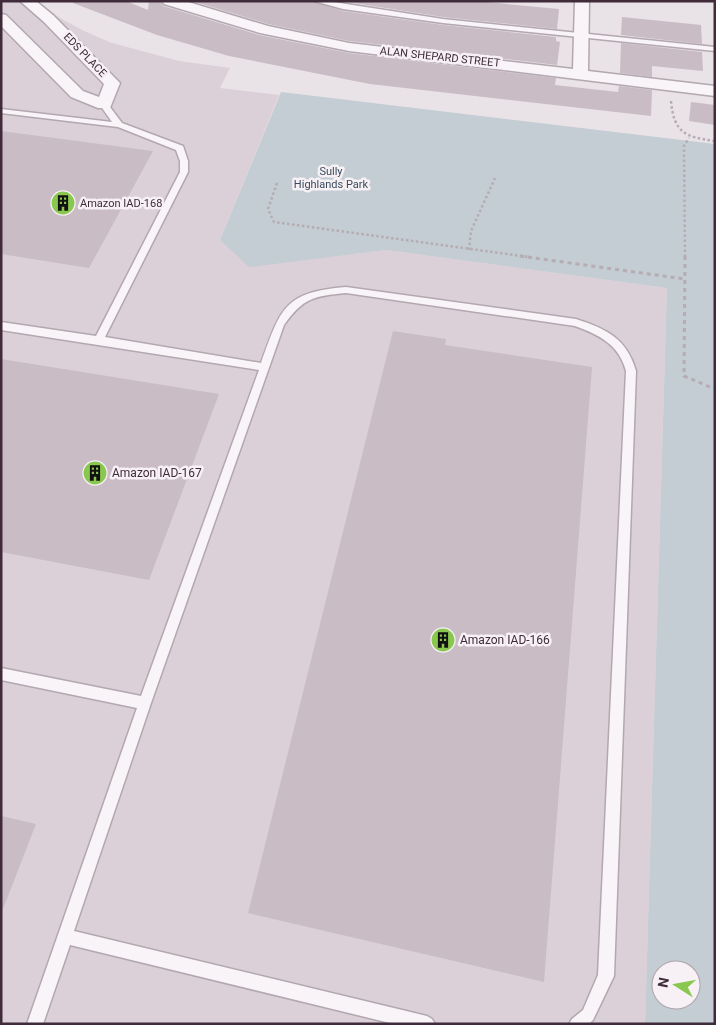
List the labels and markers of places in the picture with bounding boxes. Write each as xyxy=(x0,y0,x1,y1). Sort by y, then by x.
building icon: Amazon IAD-168 xyxy=(50,190,76,216)
place label: Amazon IAD-168 xyxy=(80,197,162,210)
building icon: Amazon IAD-167 xyxy=(82,460,108,486)
place label: Amazon IAD-167 xyxy=(112,466,202,480)
building icon: Amazon IAD-166 xyxy=(430,627,456,653)
place label: Amazon IAD-166 xyxy=(460,633,550,647)

